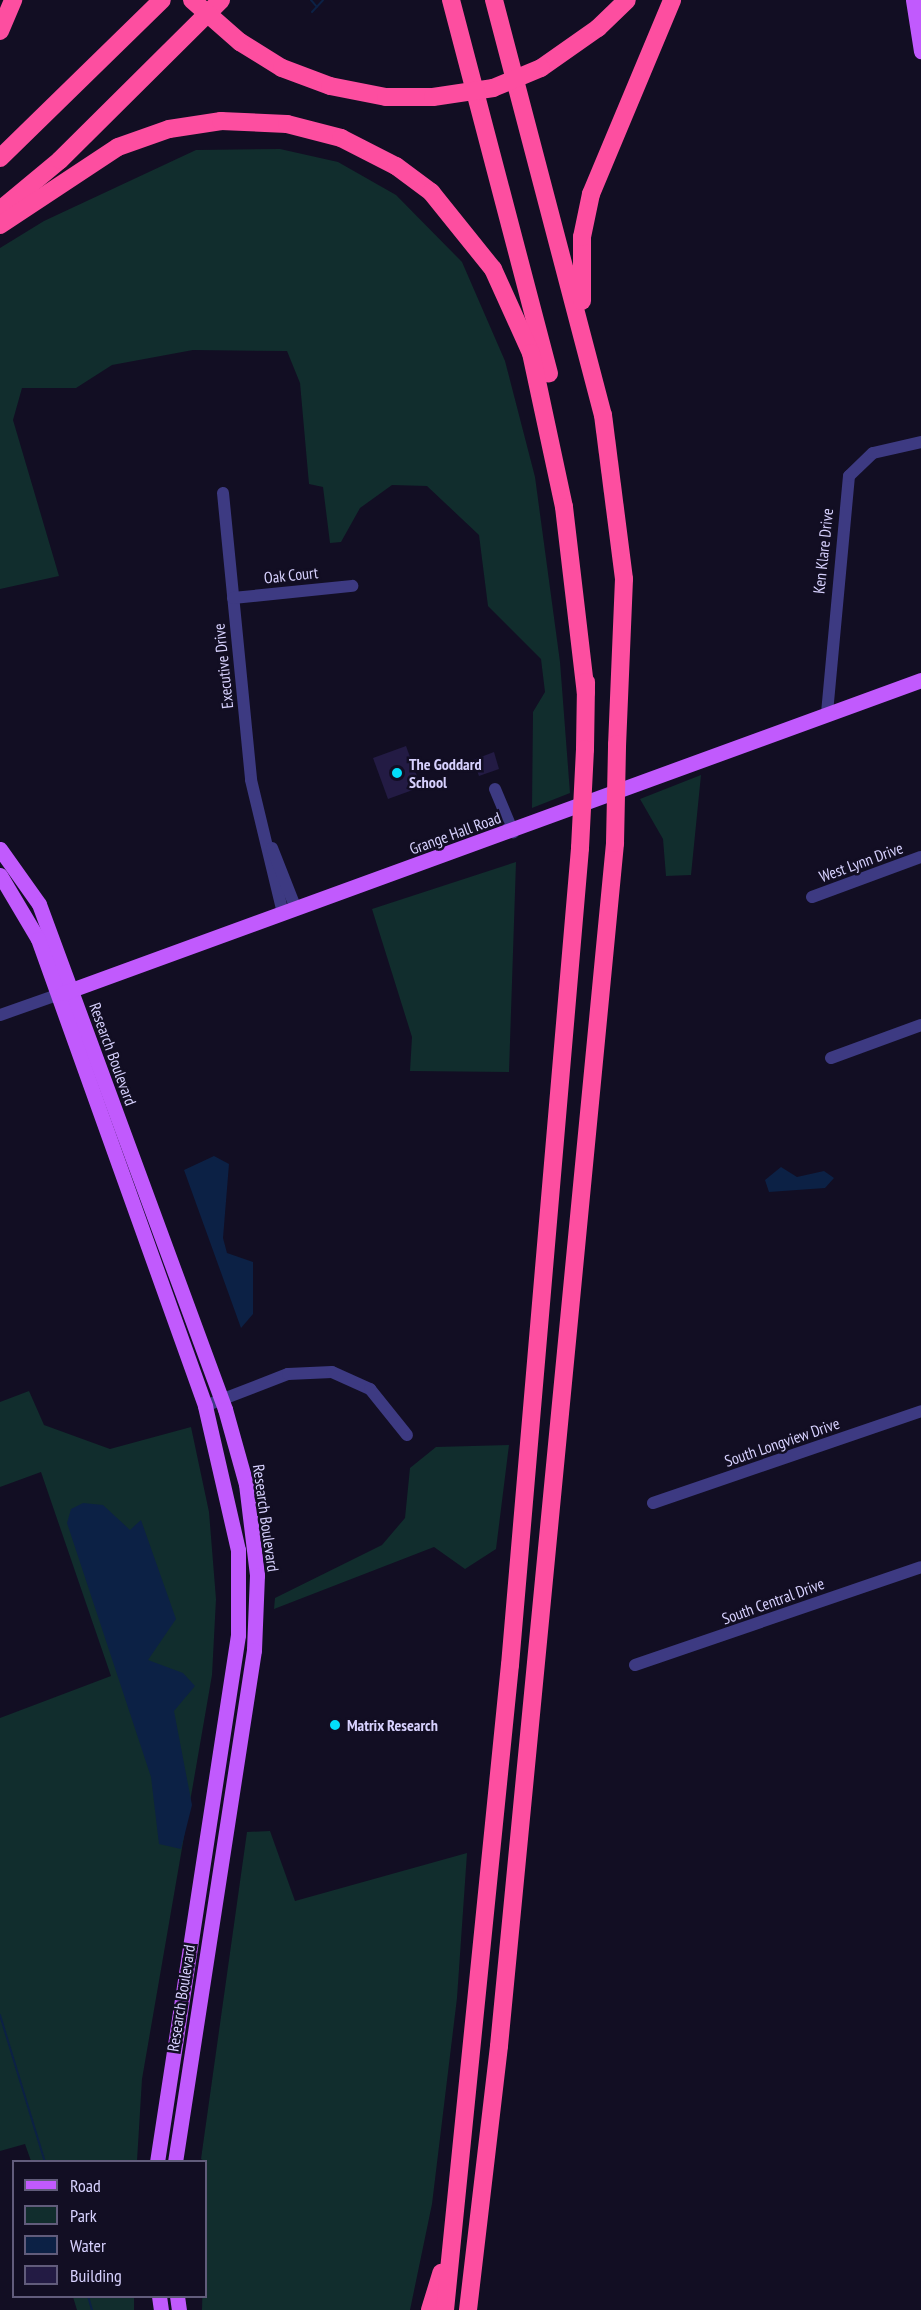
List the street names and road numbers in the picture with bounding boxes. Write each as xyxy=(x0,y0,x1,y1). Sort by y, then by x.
street label: Ken Klare Drive xyxy=(809,507,837,595)
street label: Oak Court xyxy=(263,563,319,587)
street label: Executive Drive xyxy=(209,623,237,709)
street label: Grange Hall Road xyxy=(407,808,503,858)
street label: West Lynn Drive xyxy=(816,838,906,886)
street label: Research Boulevard xyxy=(86,1000,140,1108)
street label: South Longview Drive xyxy=(722,1413,842,1471)
street label: Research Boulevard xyxy=(249,1463,283,1573)
street label: South Central Drive xyxy=(719,1574,827,1628)
street label: Research Boulevard xyxy=(163,1943,199,2053)

